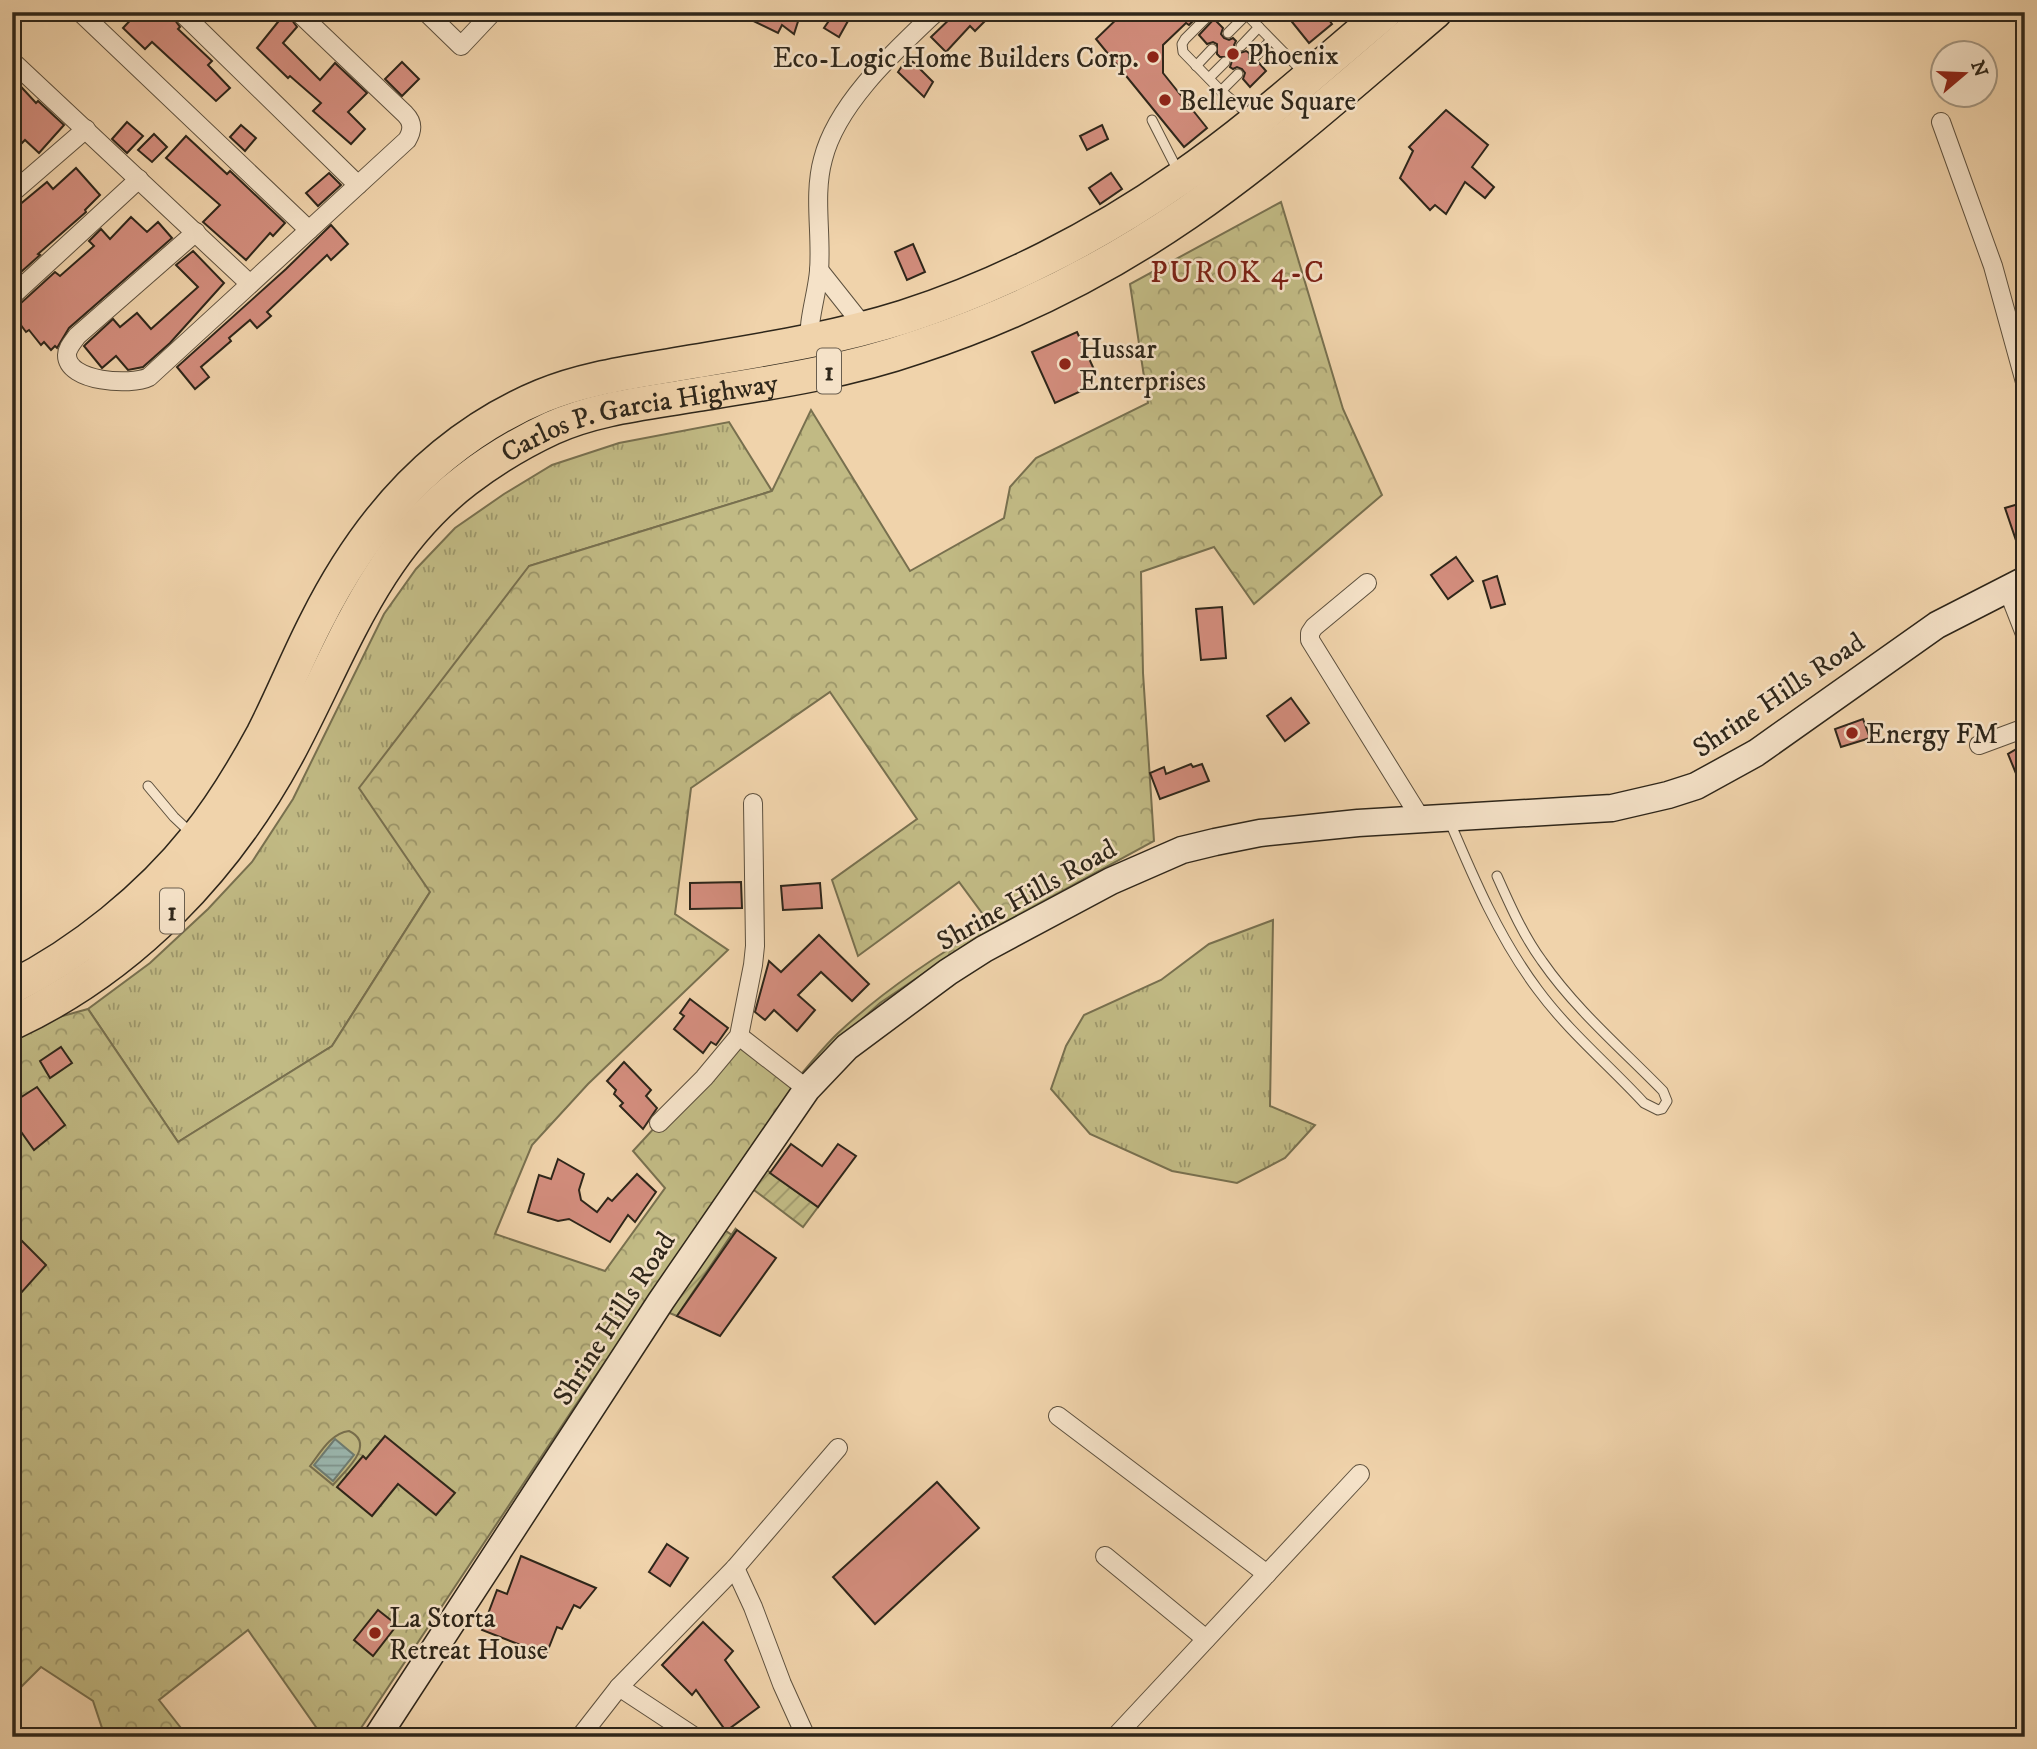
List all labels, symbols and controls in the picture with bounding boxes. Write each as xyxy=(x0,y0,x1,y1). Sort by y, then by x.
place label: Phoenix xyxy=(1247,38,1339,73)
north arrow xyxy=(1928,38,1998,108)
place label: Eco-Logic Home Builders Corp. xyxy=(773,41,1139,76)
marker: Phoenix xyxy=(1225,46,1241,62)
marker: Eco-Logic Home Builders Corp. xyxy=(1145,49,1161,65)
text: N xyxy=(1965,58,1992,80)
place label: Bellevue Square xyxy=(1179,84,1356,119)
marker: Bellevue Square xyxy=(1157,92,1173,108)
district label: PUROK 4-C xyxy=(1150,255,1326,292)
place label: Hussar Enterprises xyxy=(1079,332,1206,399)
road number: 1 xyxy=(817,348,841,394)
marker: Hussar Enterprises xyxy=(1057,356,1073,372)
street label: Carlos P. Garcia Highway xyxy=(495,365,781,471)
street label: Shrine Hills Road xyxy=(1686,625,1872,766)
place label: Energy FM xyxy=(1866,717,1998,752)
marker: Energy FM xyxy=(1844,725,1860,741)
street label: Shrine Hills Road xyxy=(931,832,1123,959)
road number: 1 xyxy=(160,888,184,934)
street label: Shrine Hills Road xyxy=(545,1225,683,1412)
place label: La Storta Retreat House xyxy=(389,1601,548,1668)
marker: La Storta Retreat House xyxy=(367,1625,383,1641)

